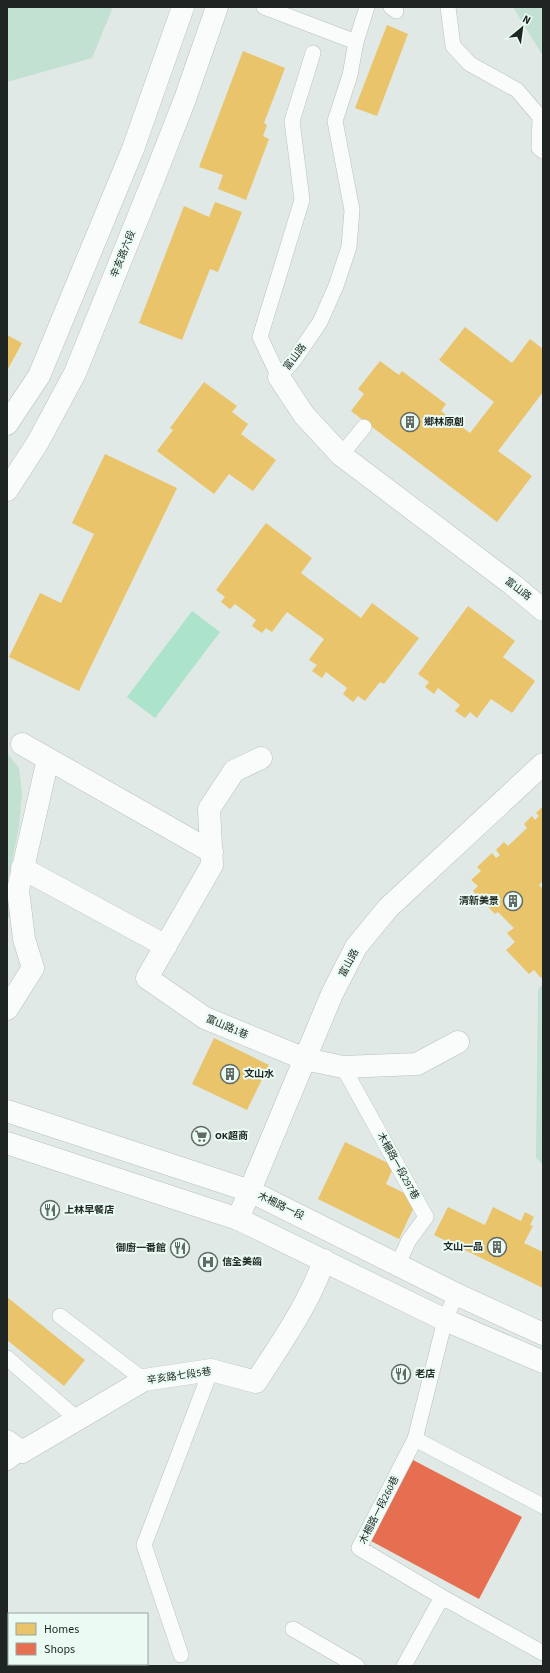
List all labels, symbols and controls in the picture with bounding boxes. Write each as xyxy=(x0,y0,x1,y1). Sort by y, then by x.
north arrow xyxy=(502,8,542,48)
text: N xyxy=(520,11,533,28)
street label: 辛亥路六段 xyxy=(107,228,139,280)
street label: 富山路 xyxy=(280,341,310,373)
building icon: 鄉林原創 xyxy=(399,411,421,433)
place label: 鄉林原創 xyxy=(424,415,464,429)
street label: 富山路 xyxy=(502,574,534,604)
building icon: 清新美景 xyxy=(502,890,524,912)
place label: 清新美景 xyxy=(459,894,499,908)
street label: 富山路 xyxy=(336,946,362,980)
street label: 富山路1巷 xyxy=(204,1012,250,1042)
building icon: 文山水 xyxy=(219,1063,241,1085)
place label: 文山水 xyxy=(244,1067,274,1081)
supermarket icon: OK超商 xyxy=(190,1125,212,1147)
place label: OK超商 xyxy=(215,1129,248,1143)
street label: 木柵路一段297巷 xyxy=(374,1130,422,1202)
street label: 木柵路一段 xyxy=(255,1189,307,1223)
restaurant icon: 上林早餐店 xyxy=(39,1199,61,1221)
place label: 上林早餐店 xyxy=(64,1203,114,1217)
building icon: 文山一品 xyxy=(486,1236,508,1258)
restaurant icon: 御廚一番館 xyxy=(169,1237,191,1259)
place label: 文山一品 xyxy=(443,1240,483,1254)
place label: 御廚一番館 xyxy=(115,1241,166,1255)
hospital icon: 信全美齒 xyxy=(197,1251,219,1273)
place label: 信全美齒 xyxy=(222,1255,262,1269)
restaurant icon: 老店 xyxy=(390,1363,412,1385)
street label: 辛亥路七段5巷 xyxy=(146,1365,212,1387)
place label: 老店 xyxy=(415,1367,435,1381)
street label: 木柵路一段260巷 xyxy=(356,1473,402,1547)
legend xyxy=(8,1613,148,1665)
text: Homes xyxy=(44,1621,79,1638)
text: Shops xyxy=(44,1641,75,1658)

